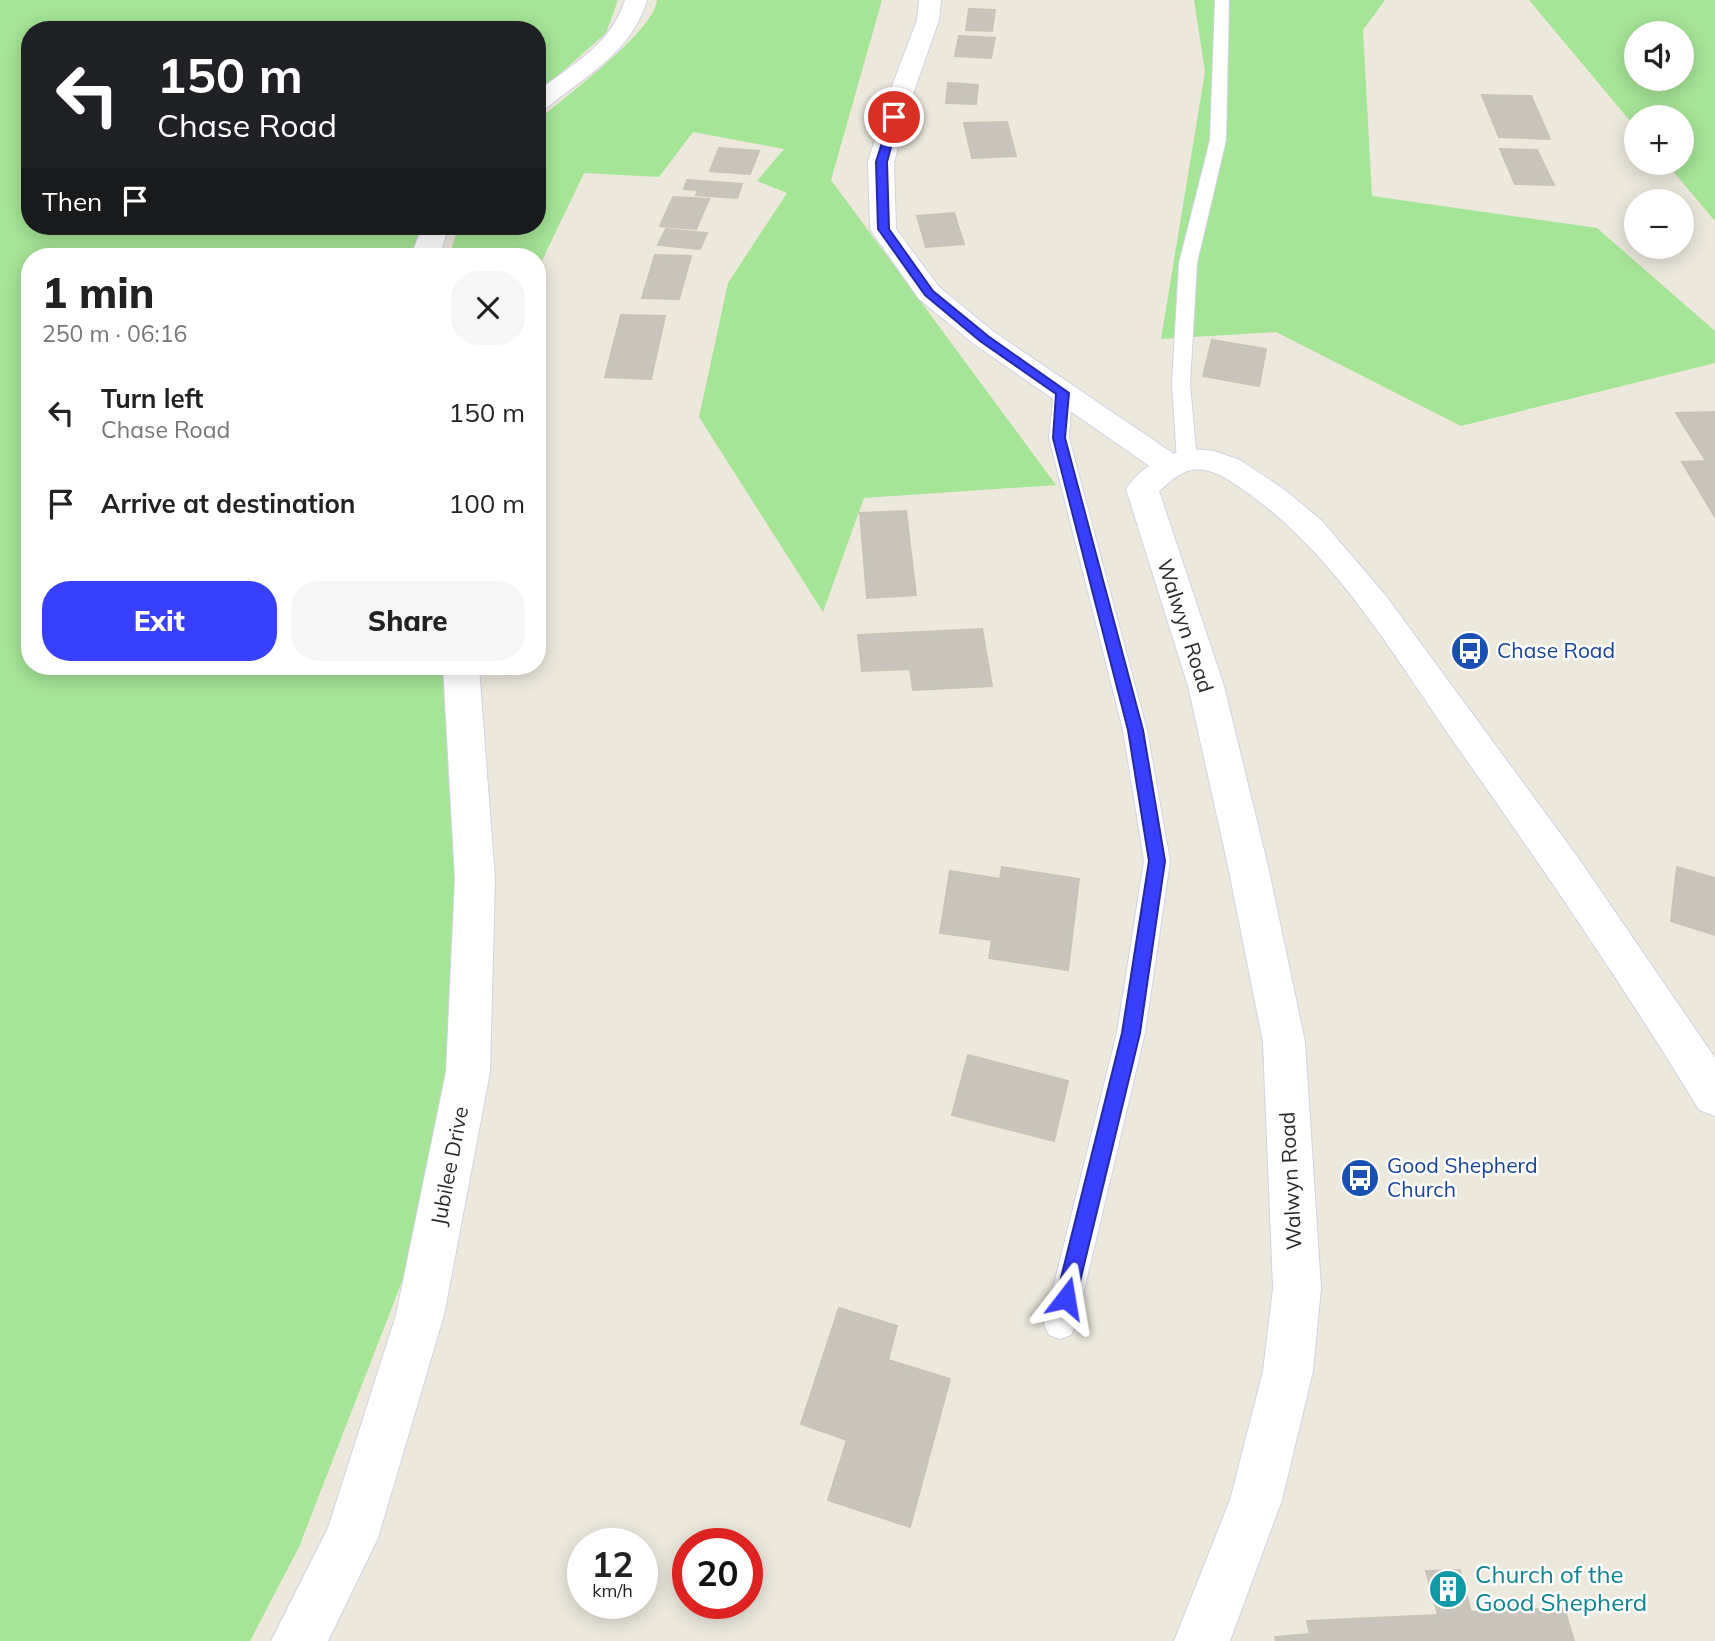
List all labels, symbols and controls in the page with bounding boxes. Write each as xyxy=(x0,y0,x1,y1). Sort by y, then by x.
map controls xyxy=(1624,21,1694,259)
button: sound xyxy=(1624,21,1694,91)
text: 150 m xyxy=(157,44,303,105)
icon: left xyxy=(42,49,133,140)
pin xyxy=(864,87,924,147)
icon: arrive xyxy=(875,98,913,136)
text: Chase Road xyxy=(157,105,337,145)
button: + xyxy=(1624,105,1694,175)
icon: arrive xyxy=(116,182,154,220)
text: Then xyxy=(42,185,102,218)
button: − xyxy=(1624,189,1694,259)
text: 1 min xyxy=(42,266,155,319)
button: close xyxy=(451,271,525,345)
text: 250 m · 06:16 xyxy=(42,319,187,348)
text: Turn left xyxy=(101,382,203,415)
icon: left xyxy=(42,394,80,432)
text: 150 m xyxy=(449,396,525,429)
text: Chase Road xyxy=(101,415,230,444)
icon: arrive xyxy=(42,485,80,523)
text: Arrive at destination xyxy=(101,487,356,520)
text: 100 m xyxy=(449,487,525,520)
street label: Walwyn Road xyxy=(1152,556,1220,696)
button: Exit xyxy=(42,581,277,661)
button: Share xyxy=(291,581,525,661)
bus stop icon: Chase Road xyxy=(1449,630,1491,672)
place label: Chase Road xyxy=(1497,637,1615,663)
street label: Jubilee Drive xyxy=(425,1104,473,1228)
street label: Walwyn Road xyxy=(1273,1111,1307,1251)
place label: Good Shepherd Church xyxy=(1387,1152,1538,1202)
bus stop icon: Good Shepherd Church xyxy=(1339,1157,1381,1199)
position arrow xyxy=(1029,1261,1103,1335)
speed limit sign: 20 xyxy=(672,1528,763,1619)
text: 12 xyxy=(591,1542,634,1586)
place label: Church of the Good Shepherd xyxy=(1475,1559,1647,1617)
building icon: Church of the Good Shepherd xyxy=(1427,1568,1469,1610)
text: km/h xyxy=(592,1579,633,1602)

